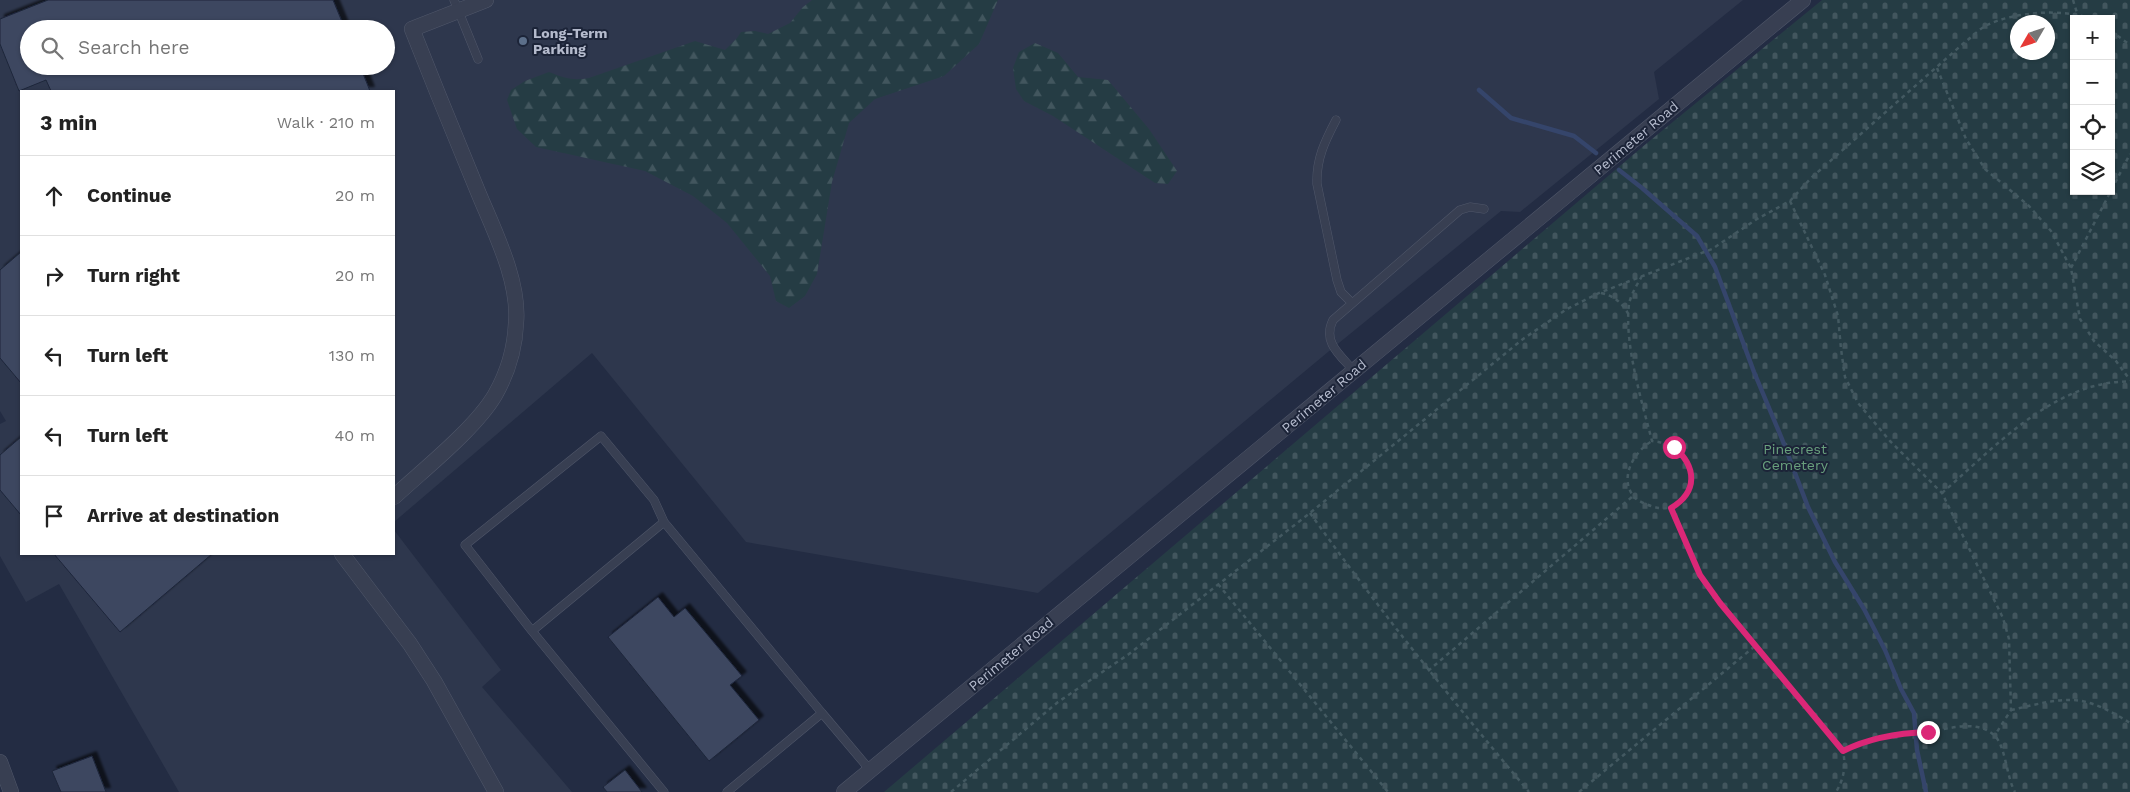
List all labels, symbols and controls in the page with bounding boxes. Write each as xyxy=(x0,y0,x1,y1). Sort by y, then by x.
north arrow xyxy=(2010,15,2055,60)
map controls xyxy=(2070,15,2115,195)
button: + xyxy=(2070,15,2115,60)
search box xyxy=(20,20,395,75)
place label: Long-Term Parking xyxy=(533,25,607,57)
icon: search xyxy=(38,34,66,62)
marker: Long-Term Parking xyxy=(517,35,529,47)
text: Search here xyxy=(78,36,189,59)
button: − xyxy=(2070,60,2115,105)
street label: Perimeter Road xyxy=(1590,98,1682,178)
button: locate xyxy=(2070,105,2115,150)
text: 3 min xyxy=(40,110,97,135)
text: Walk · 210 m xyxy=(277,113,375,132)
button: layers xyxy=(2070,150,2115,195)
icon: ahead xyxy=(40,182,68,210)
text: Continue xyxy=(87,184,171,207)
text: 20 m xyxy=(335,186,375,205)
icon: right xyxy=(40,262,68,290)
text: Turn right xyxy=(87,264,180,287)
text: 20 m xyxy=(335,266,375,285)
icon: left xyxy=(40,342,68,370)
text: Turn left xyxy=(87,344,168,367)
text: 130 m xyxy=(329,346,375,365)
street label: Perimeter Road xyxy=(1278,356,1370,436)
icon: left xyxy=(40,422,68,450)
text: Turn left xyxy=(87,424,168,447)
text: 40 m xyxy=(335,426,375,445)
route start xyxy=(1663,436,1686,459)
park label: Pinecrest Cemetery xyxy=(1762,441,1829,473)
icon: arrive xyxy=(40,502,68,530)
text: Arrive at destination xyxy=(87,504,279,527)
street label: Perimeter Road xyxy=(965,614,1057,694)
route end xyxy=(1917,721,1940,744)

